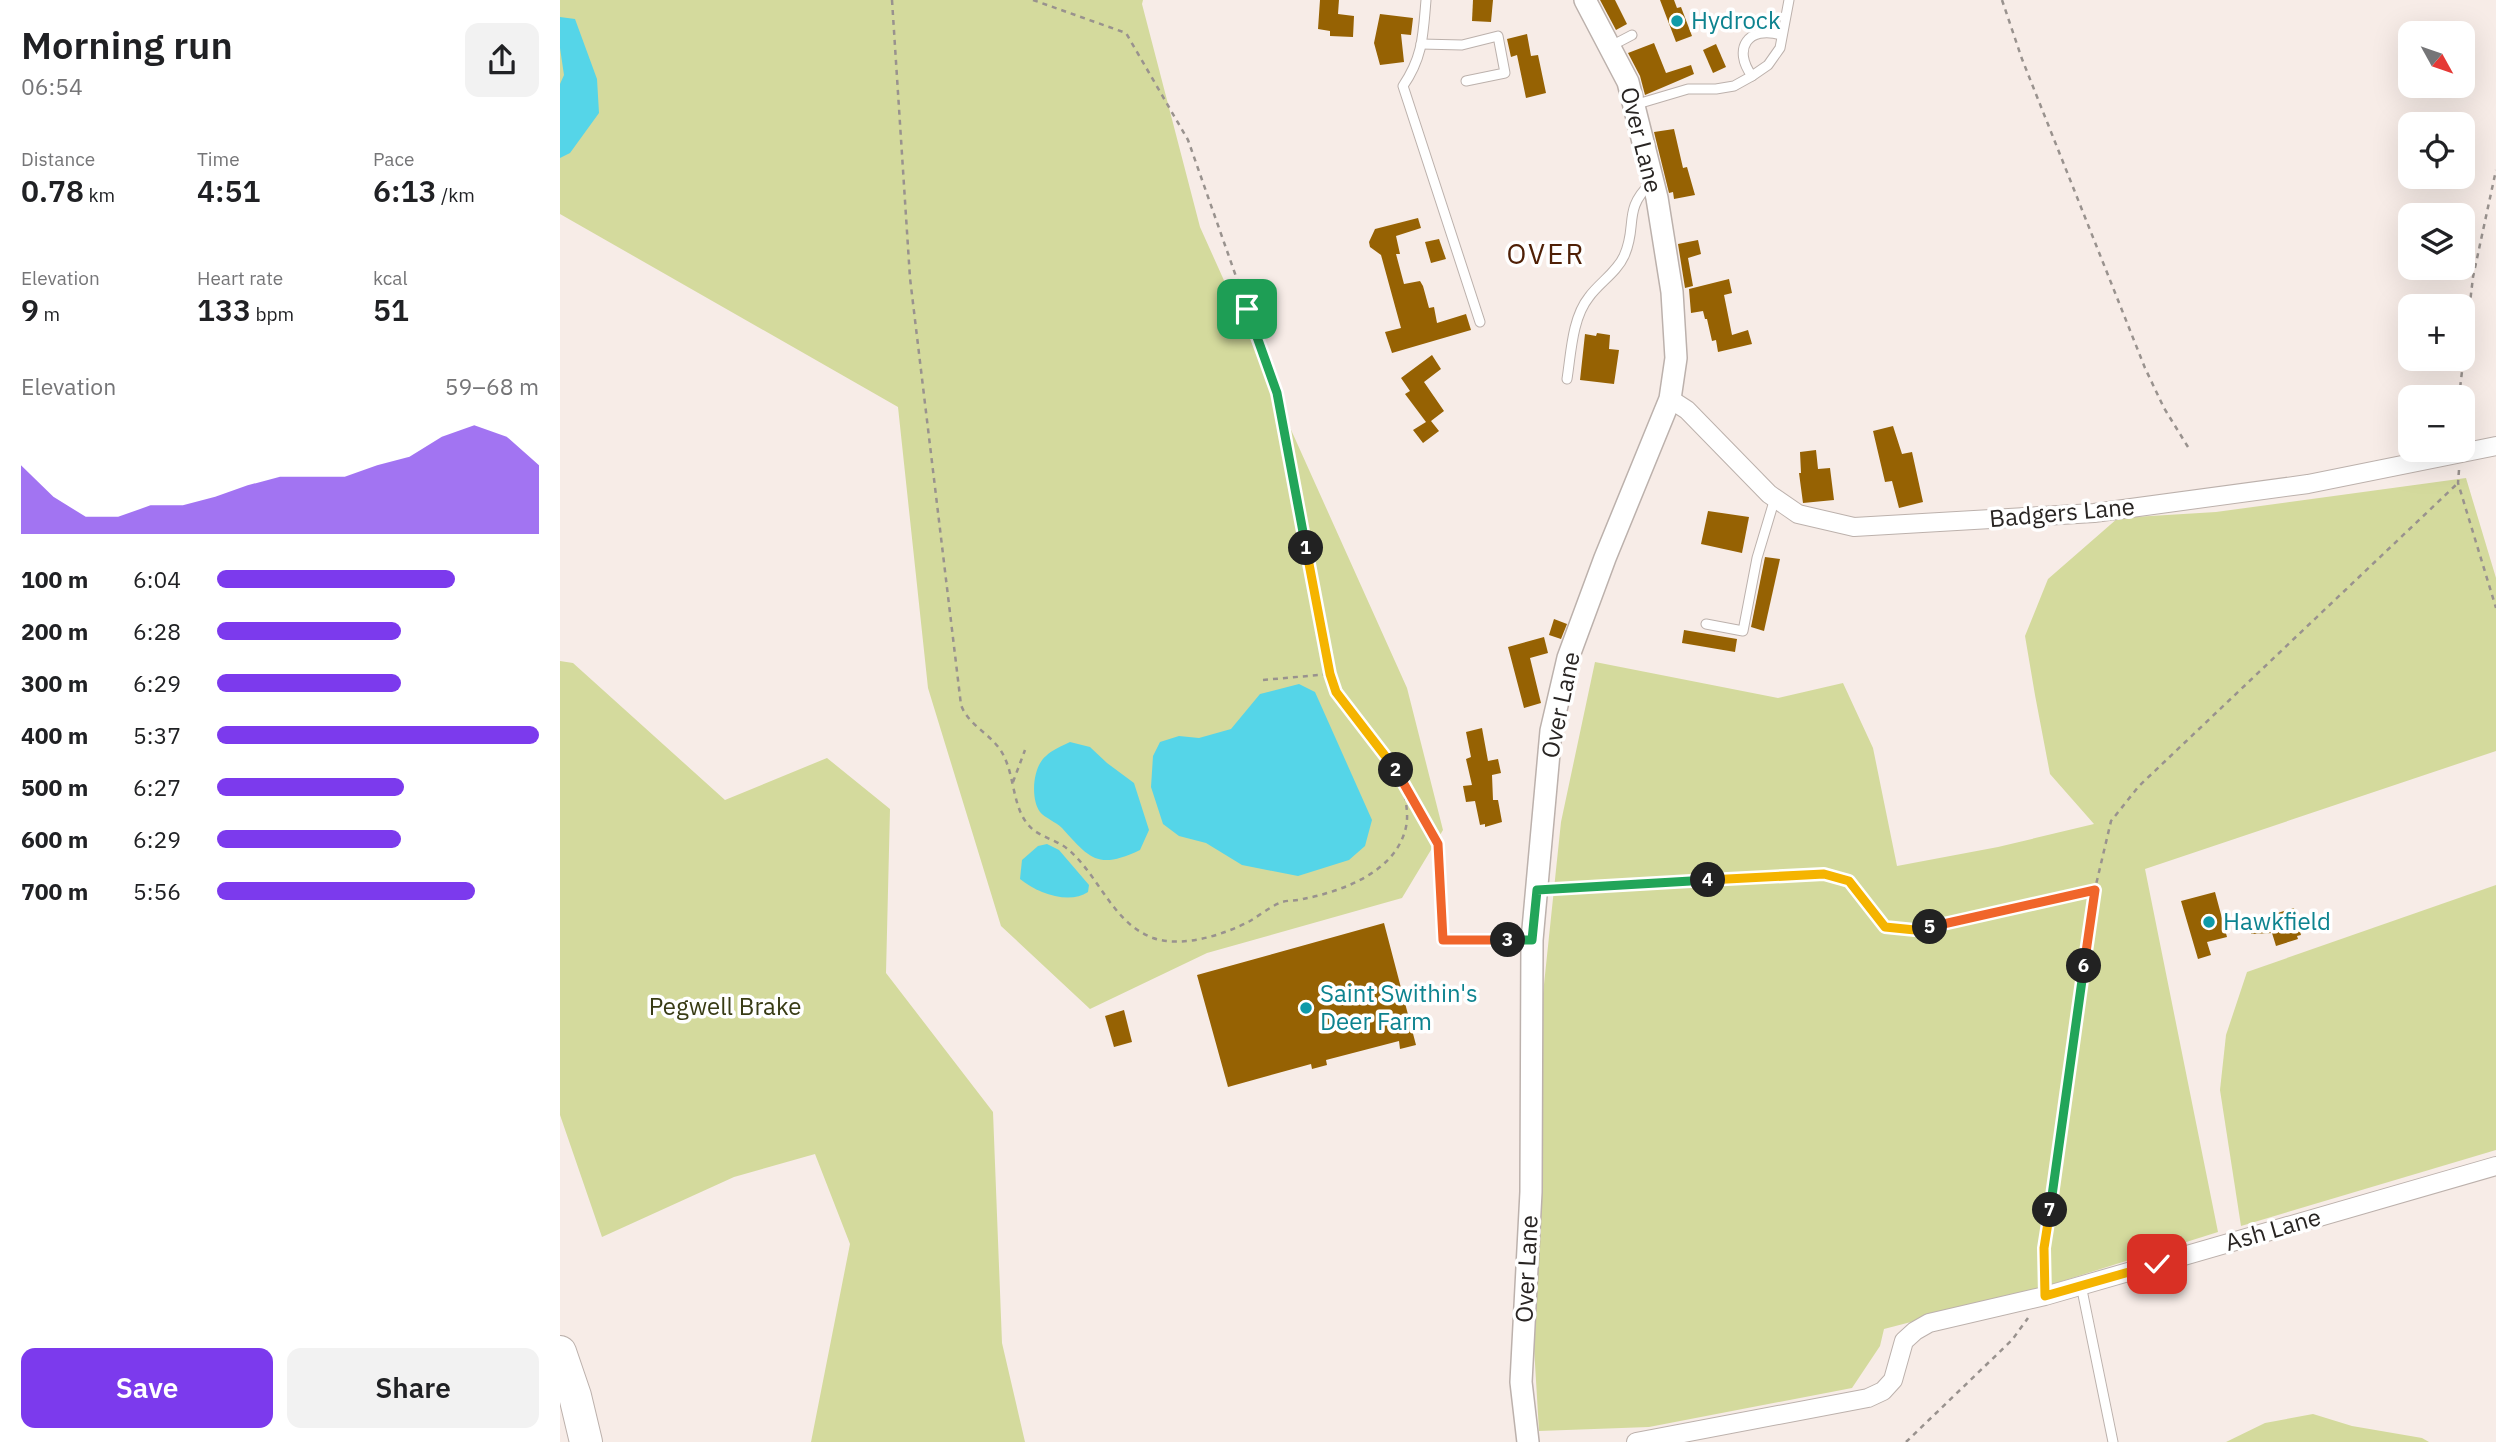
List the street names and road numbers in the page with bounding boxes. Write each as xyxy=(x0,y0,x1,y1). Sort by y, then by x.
street label: Over Lane xyxy=(1613,84,1671,196)
street label: Badgers Lane xyxy=(1988,490,2136,534)
street label: Over Lane xyxy=(1533,649,1587,761)
street label: Ash Lane xyxy=(2221,1200,2324,1258)
street label: Over Lane xyxy=(1507,1214,1545,1324)

